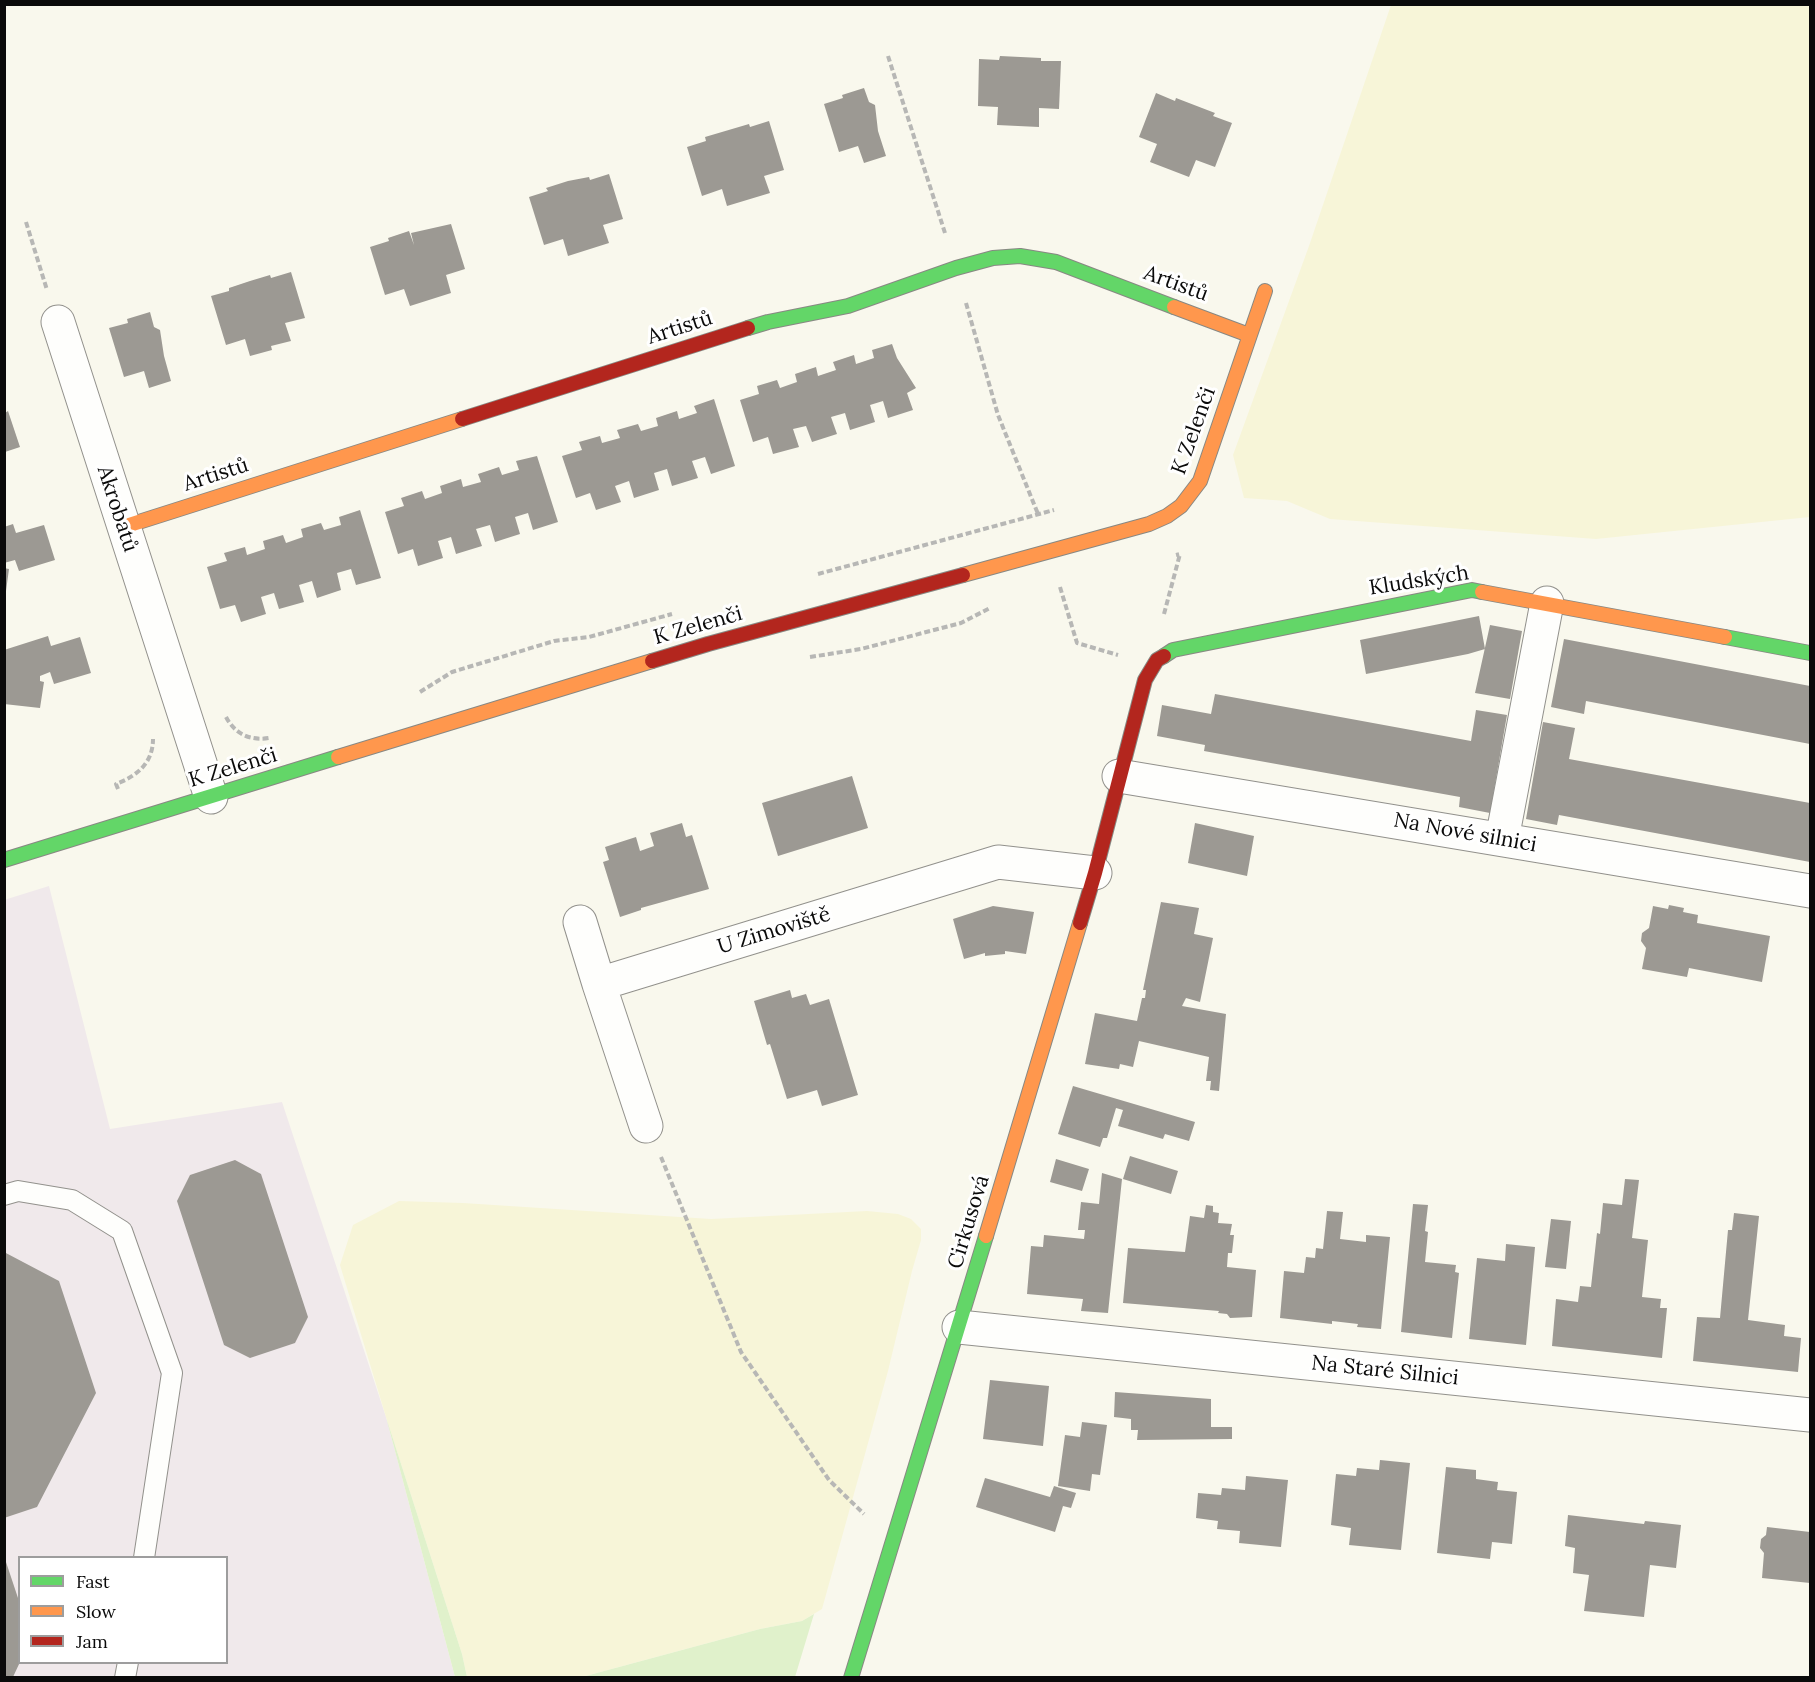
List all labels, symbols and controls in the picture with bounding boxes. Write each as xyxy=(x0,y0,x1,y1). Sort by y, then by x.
street label: Artistů xyxy=(1140,261,1212,307)
street label: Artistů xyxy=(644,306,716,350)
street label: K Zelenči xyxy=(1167,384,1221,478)
street label: Artistů xyxy=(180,453,252,497)
street label: Akrobatů xyxy=(91,463,143,555)
street label: Kludských xyxy=(1367,561,1471,601)
street label: K Zelenči xyxy=(651,601,745,651)
street label: K Zelenči xyxy=(186,743,280,793)
street label: Na Nové silnici xyxy=(1392,808,1538,858)
street label: U Zimoviště xyxy=(715,902,833,960)
street label: Cirkusová xyxy=(943,1172,995,1272)
street label: Na Staré Silnici xyxy=(1310,1351,1460,1391)
legend xyxy=(18,1556,228,1664)
text: Fast xyxy=(76,1570,110,1593)
text: Slow xyxy=(76,1600,116,1623)
text: Jam xyxy=(76,1630,108,1653)

